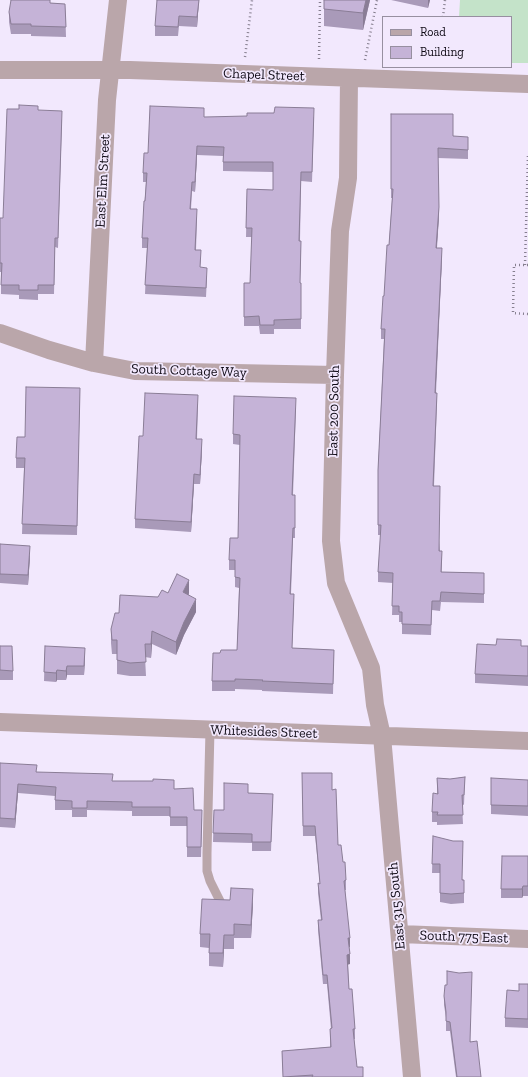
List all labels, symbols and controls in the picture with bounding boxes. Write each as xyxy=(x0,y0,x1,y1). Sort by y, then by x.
legend xyxy=(382,16,512,68)
text: Road xyxy=(420,25,446,39)
text: Building xyxy=(420,45,464,59)
street label: Chapel Street xyxy=(223,65,305,85)
street label: East Elm Street xyxy=(92,134,114,228)
street label: South Cottage Way xyxy=(131,361,247,381)
street label: East 200 South xyxy=(325,365,343,457)
street label: Whitesides Street xyxy=(210,722,318,742)
street label: East 315 South xyxy=(385,862,409,950)
street label: South 775 East xyxy=(419,927,509,947)

